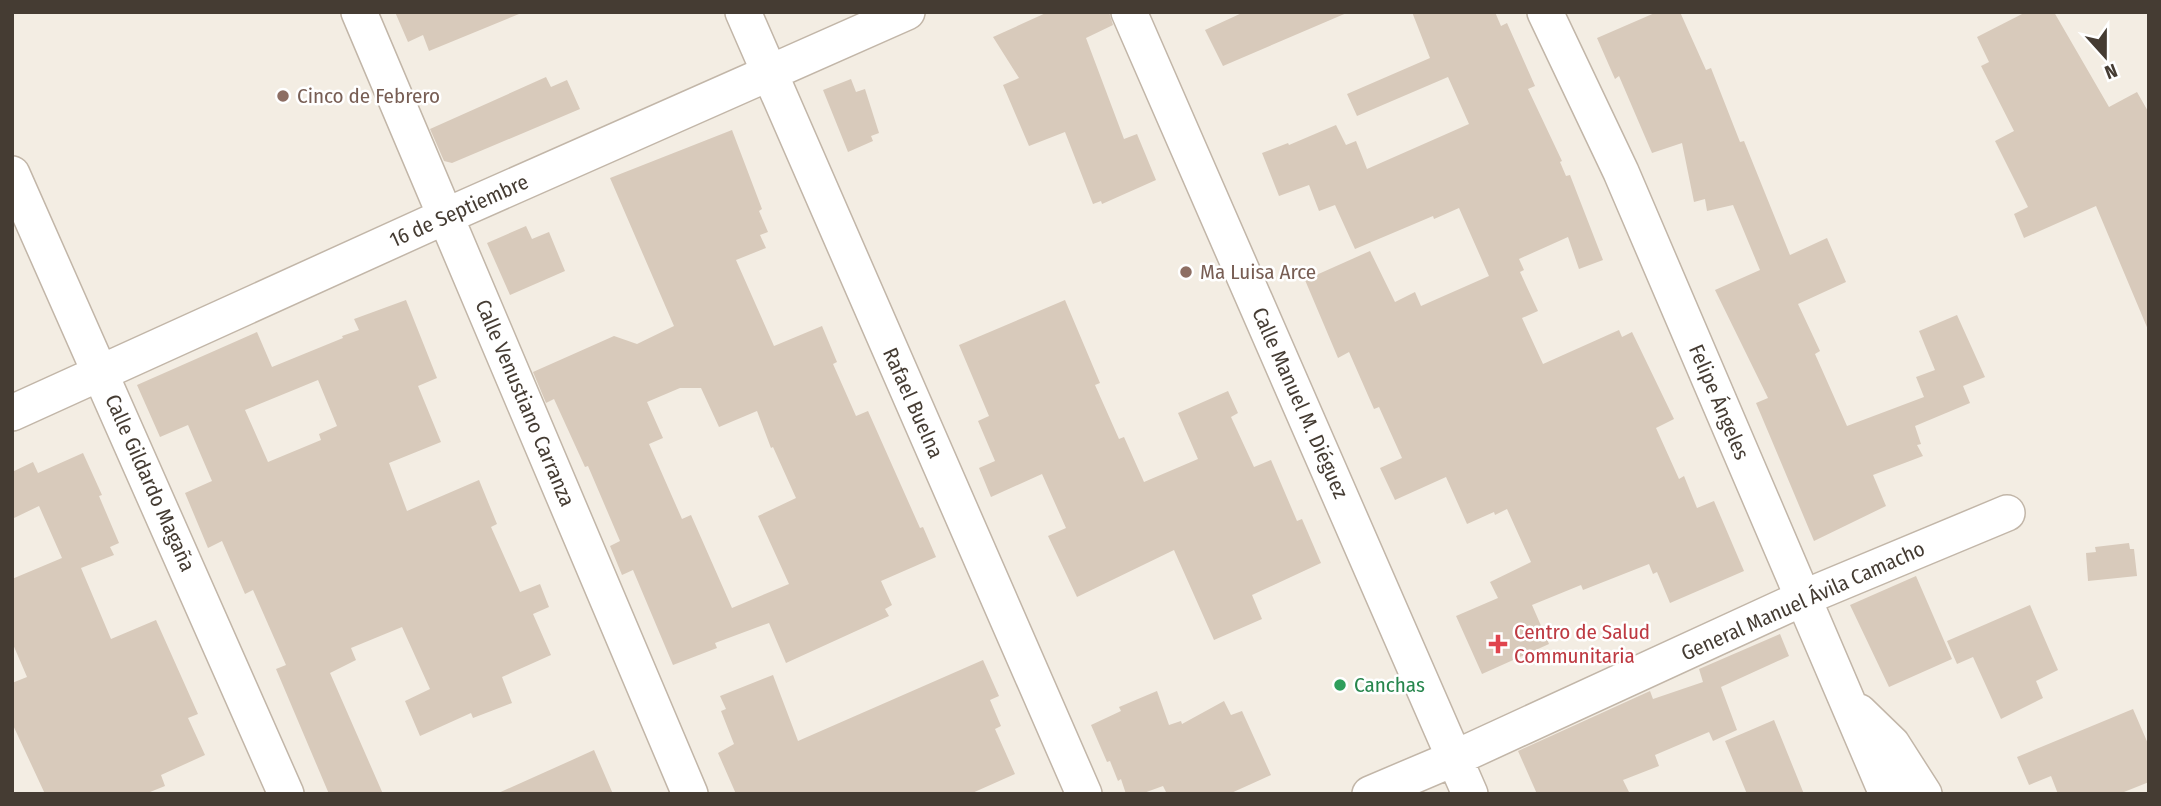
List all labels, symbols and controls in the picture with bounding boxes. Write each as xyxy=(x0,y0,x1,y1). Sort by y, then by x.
north arrow xyxy=(2070,21,2140,91)
text: N xyxy=(2101,59,2120,84)
place label: Cinco de Febrero xyxy=(297,83,440,109)
marker: Cinco de Febrero xyxy=(275,88,291,104)
street label: 16 de Septiembre xyxy=(386,169,532,253)
place label: Ma Luisa Arce xyxy=(1200,259,1316,285)
marker: Ma Luisa Arce xyxy=(1178,264,1194,280)
street label: Calle Venustiano Carranza xyxy=(470,296,580,510)
street label: Calle Manuel M. Diéguez xyxy=(1246,303,1354,503)
street label: Felipe Ángeles xyxy=(1683,340,1755,464)
street label: Rafael Buelna xyxy=(877,344,949,462)
street label: Calle Gildardo Magaña xyxy=(99,390,201,576)
street label: General Manuel Ávila Camacho xyxy=(1677,535,1929,667)
place label: Centro de Salud Communitaria xyxy=(1514,619,1650,669)
marker: Centro de Salud Communitaria xyxy=(1488,634,1508,654)
place label: Canchas xyxy=(1354,672,1425,698)
marker: Canchas xyxy=(1332,677,1348,693)

